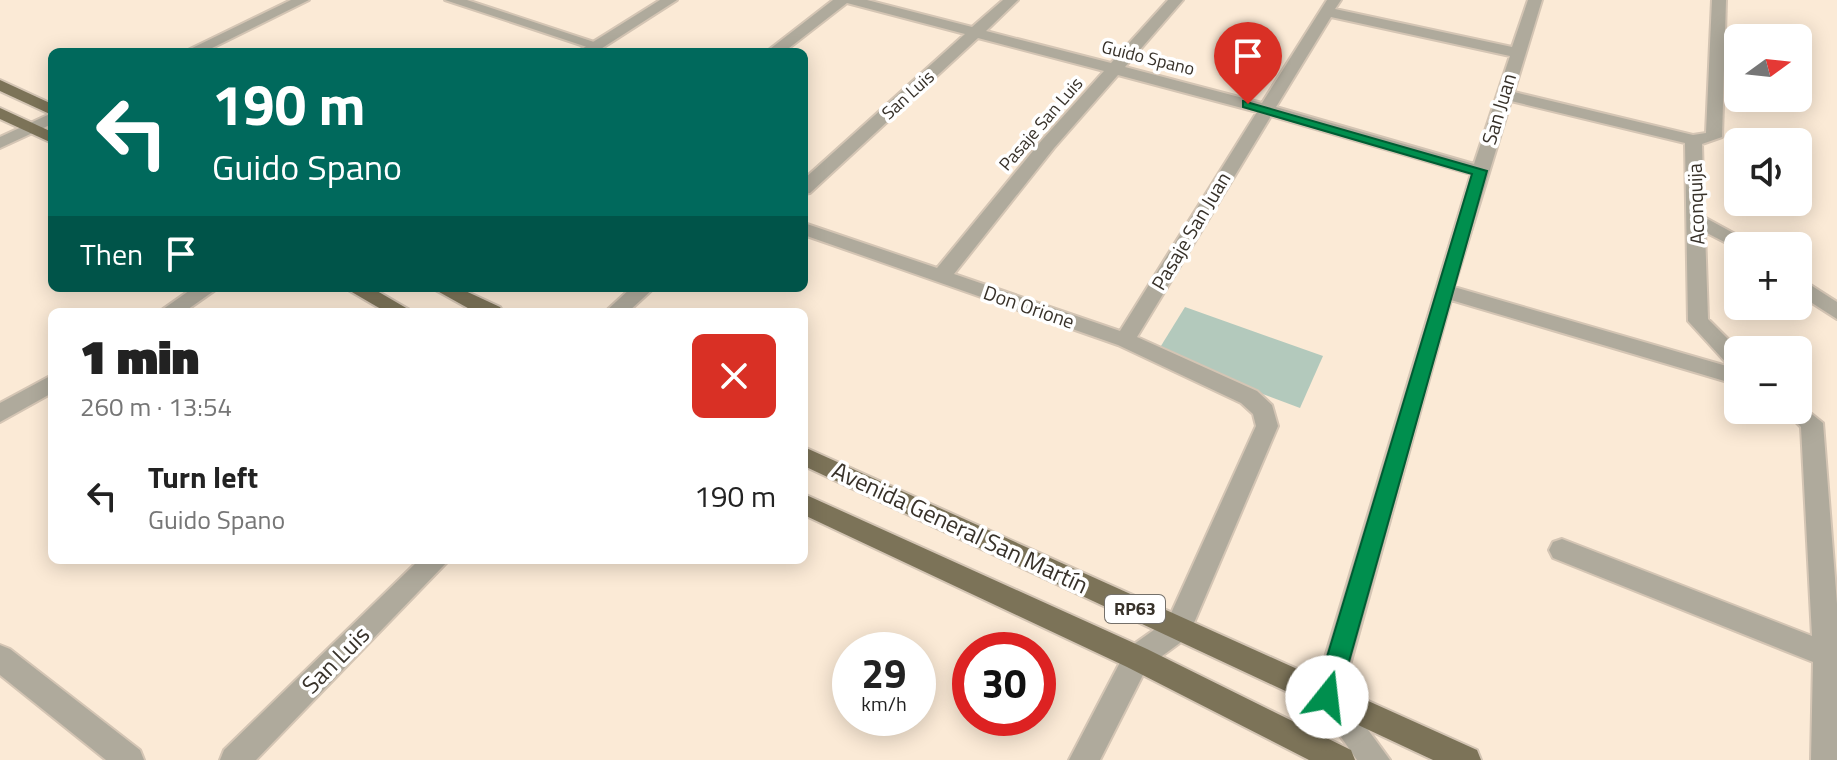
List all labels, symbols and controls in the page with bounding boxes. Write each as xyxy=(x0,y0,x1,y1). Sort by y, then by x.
pin xyxy=(1214,22,1282,104)
north arrow xyxy=(1724,24,1812,112)
map controls xyxy=(1724,24,1812,424)
street label: Guido Spano xyxy=(1099,33,1197,82)
icon: arrive xyxy=(1226,34,1270,78)
text: 190 m xyxy=(212,62,365,147)
street label: San Luis xyxy=(875,64,940,126)
street label: San Juan xyxy=(1473,69,1524,148)
street label: Pasaje San Luis xyxy=(992,71,1089,177)
icon: left xyxy=(80,80,184,184)
button: sound xyxy=(1724,128,1812,216)
text: Guido Spano xyxy=(212,139,402,194)
street label: Aconquija xyxy=(1679,163,1712,245)
street label: Pasaje San Juan xyxy=(1143,166,1238,296)
text: Then xyxy=(80,231,143,277)
icon: arrive xyxy=(159,232,203,276)
button: + xyxy=(1724,232,1812,320)
street label: Don Orione xyxy=(979,276,1079,337)
text: 1 min xyxy=(80,320,199,393)
button: close xyxy=(692,334,776,418)
button: − xyxy=(1724,336,1812,424)
text: 260 m · 13:54 xyxy=(80,387,232,426)
street label: Avenida General San Martín xyxy=(826,452,1094,602)
text: Turn left xyxy=(148,454,258,500)
text: 190 m xyxy=(694,473,776,519)
icon: left xyxy=(80,474,124,518)
text: Guido Spano xyxy=(148,500,285,539)
road number: RP63 xyxy=(1105,595,1165,623)
street label: San Luis xyxy=(293,617,378,702)
speed limit sign: 30 xyxy=(952,632,1056,736)
text: 29 xyxy=(862,643,906,704)
position arrow xyxy=(1285,655,1369,739)
text: km/h xyxy=(861,688,907,719)

